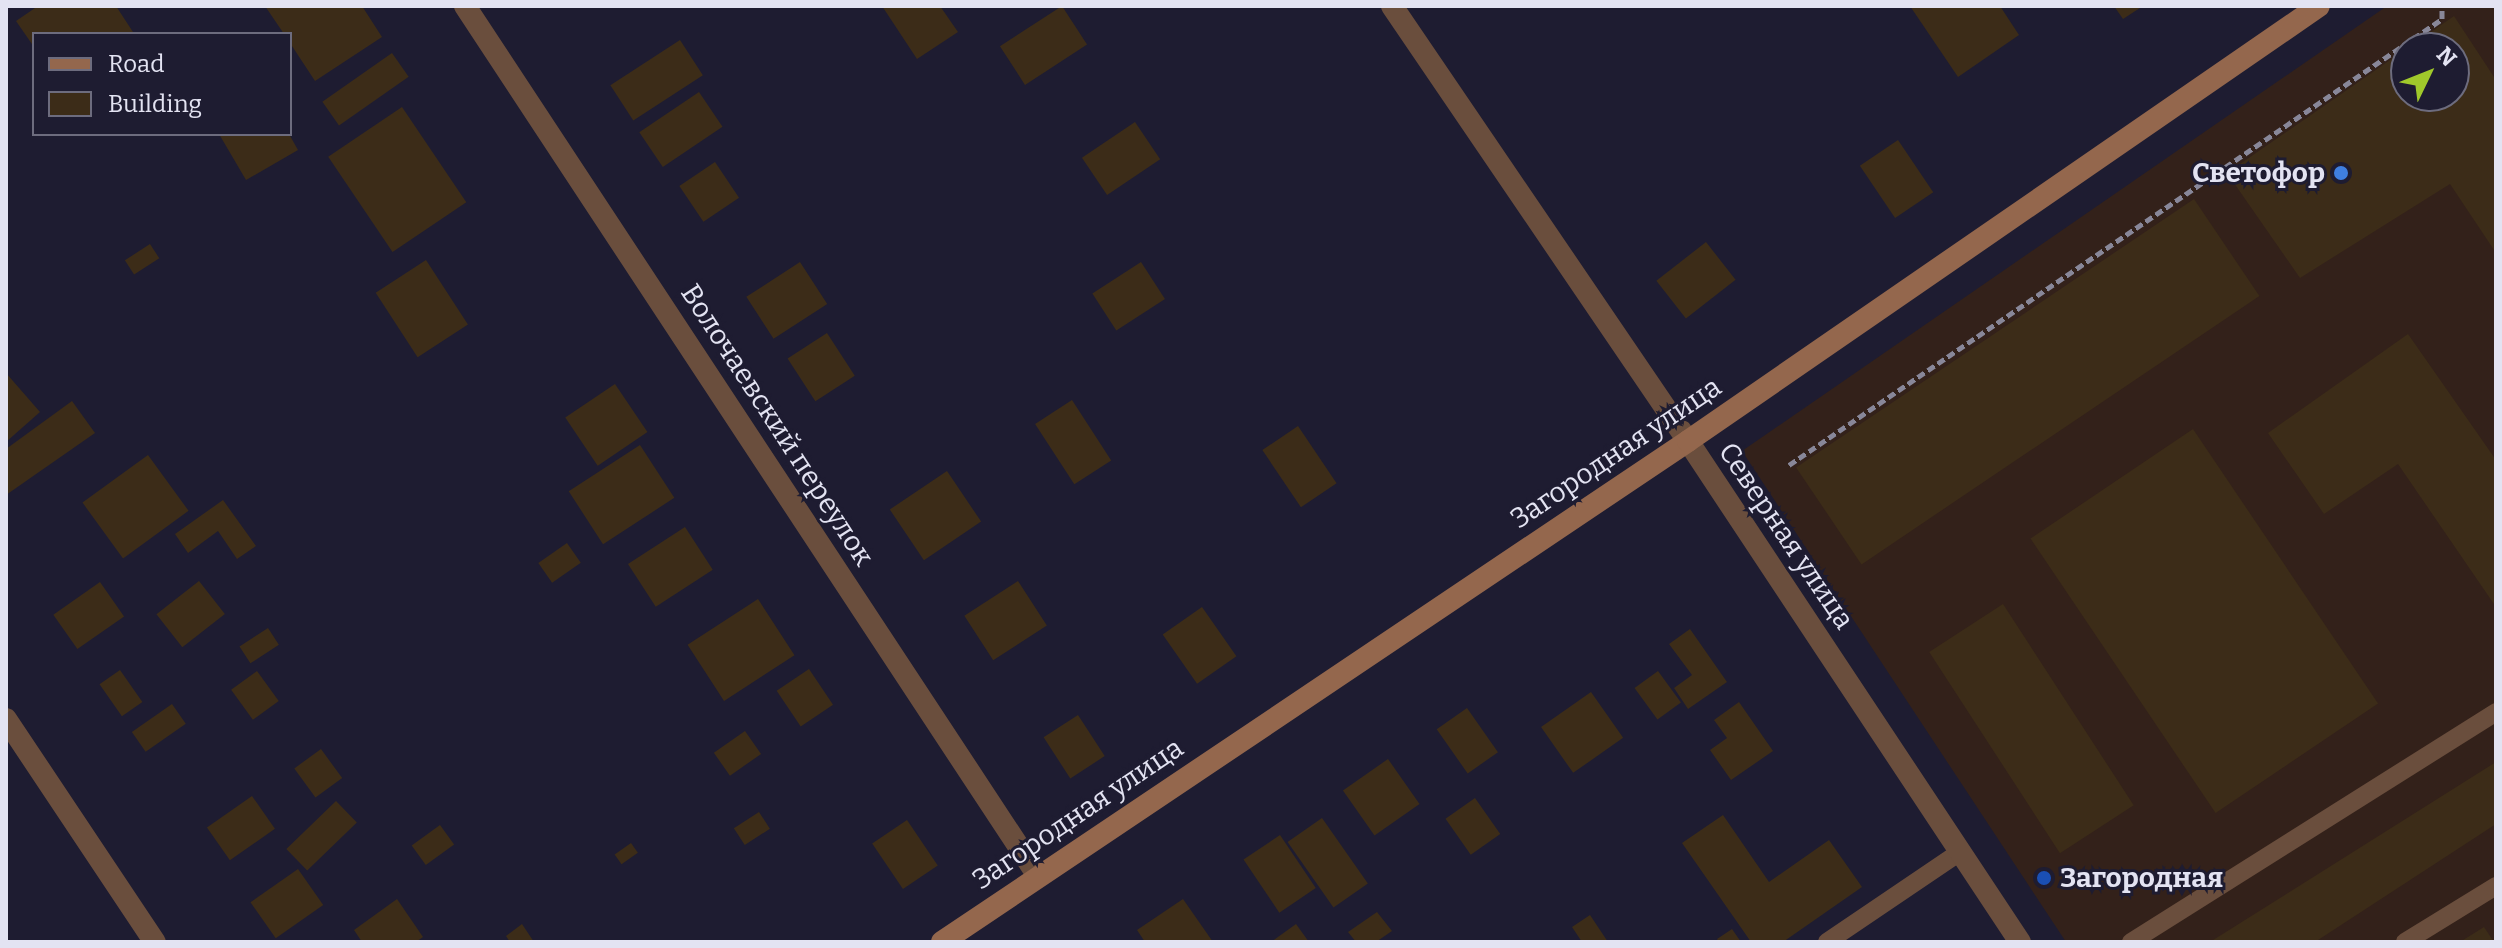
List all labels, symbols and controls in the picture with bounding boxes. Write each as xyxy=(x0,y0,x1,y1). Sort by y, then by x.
legend xyxy=(32,32,292,136)
north arrow xyxy=(2390,32,2470,112)
text: N xyxy=(2431,41,2462,72)
text: Road xyxy=(108,50,164,78)
text: Building xyxy=(108,90,202,118)
place label: Светофор xyxy=(2192,156,2325,190)
marker: Светофор xyxy=(2332,164,2350,182)
street label: Волочаевский переулок xyxy=(673,278,881,572)
street label: Загородная улица xyxy=(1504,370,1728,536)
street label: Северная улица xyxy=(1711,436,1861,636)
street label: Загородная улица xyxy=(966,731,1190,897)
place label: Загородная xyxy=(2060,861,2223,895)
marker: Загородная xyxy=(2035,869,2053,887)

